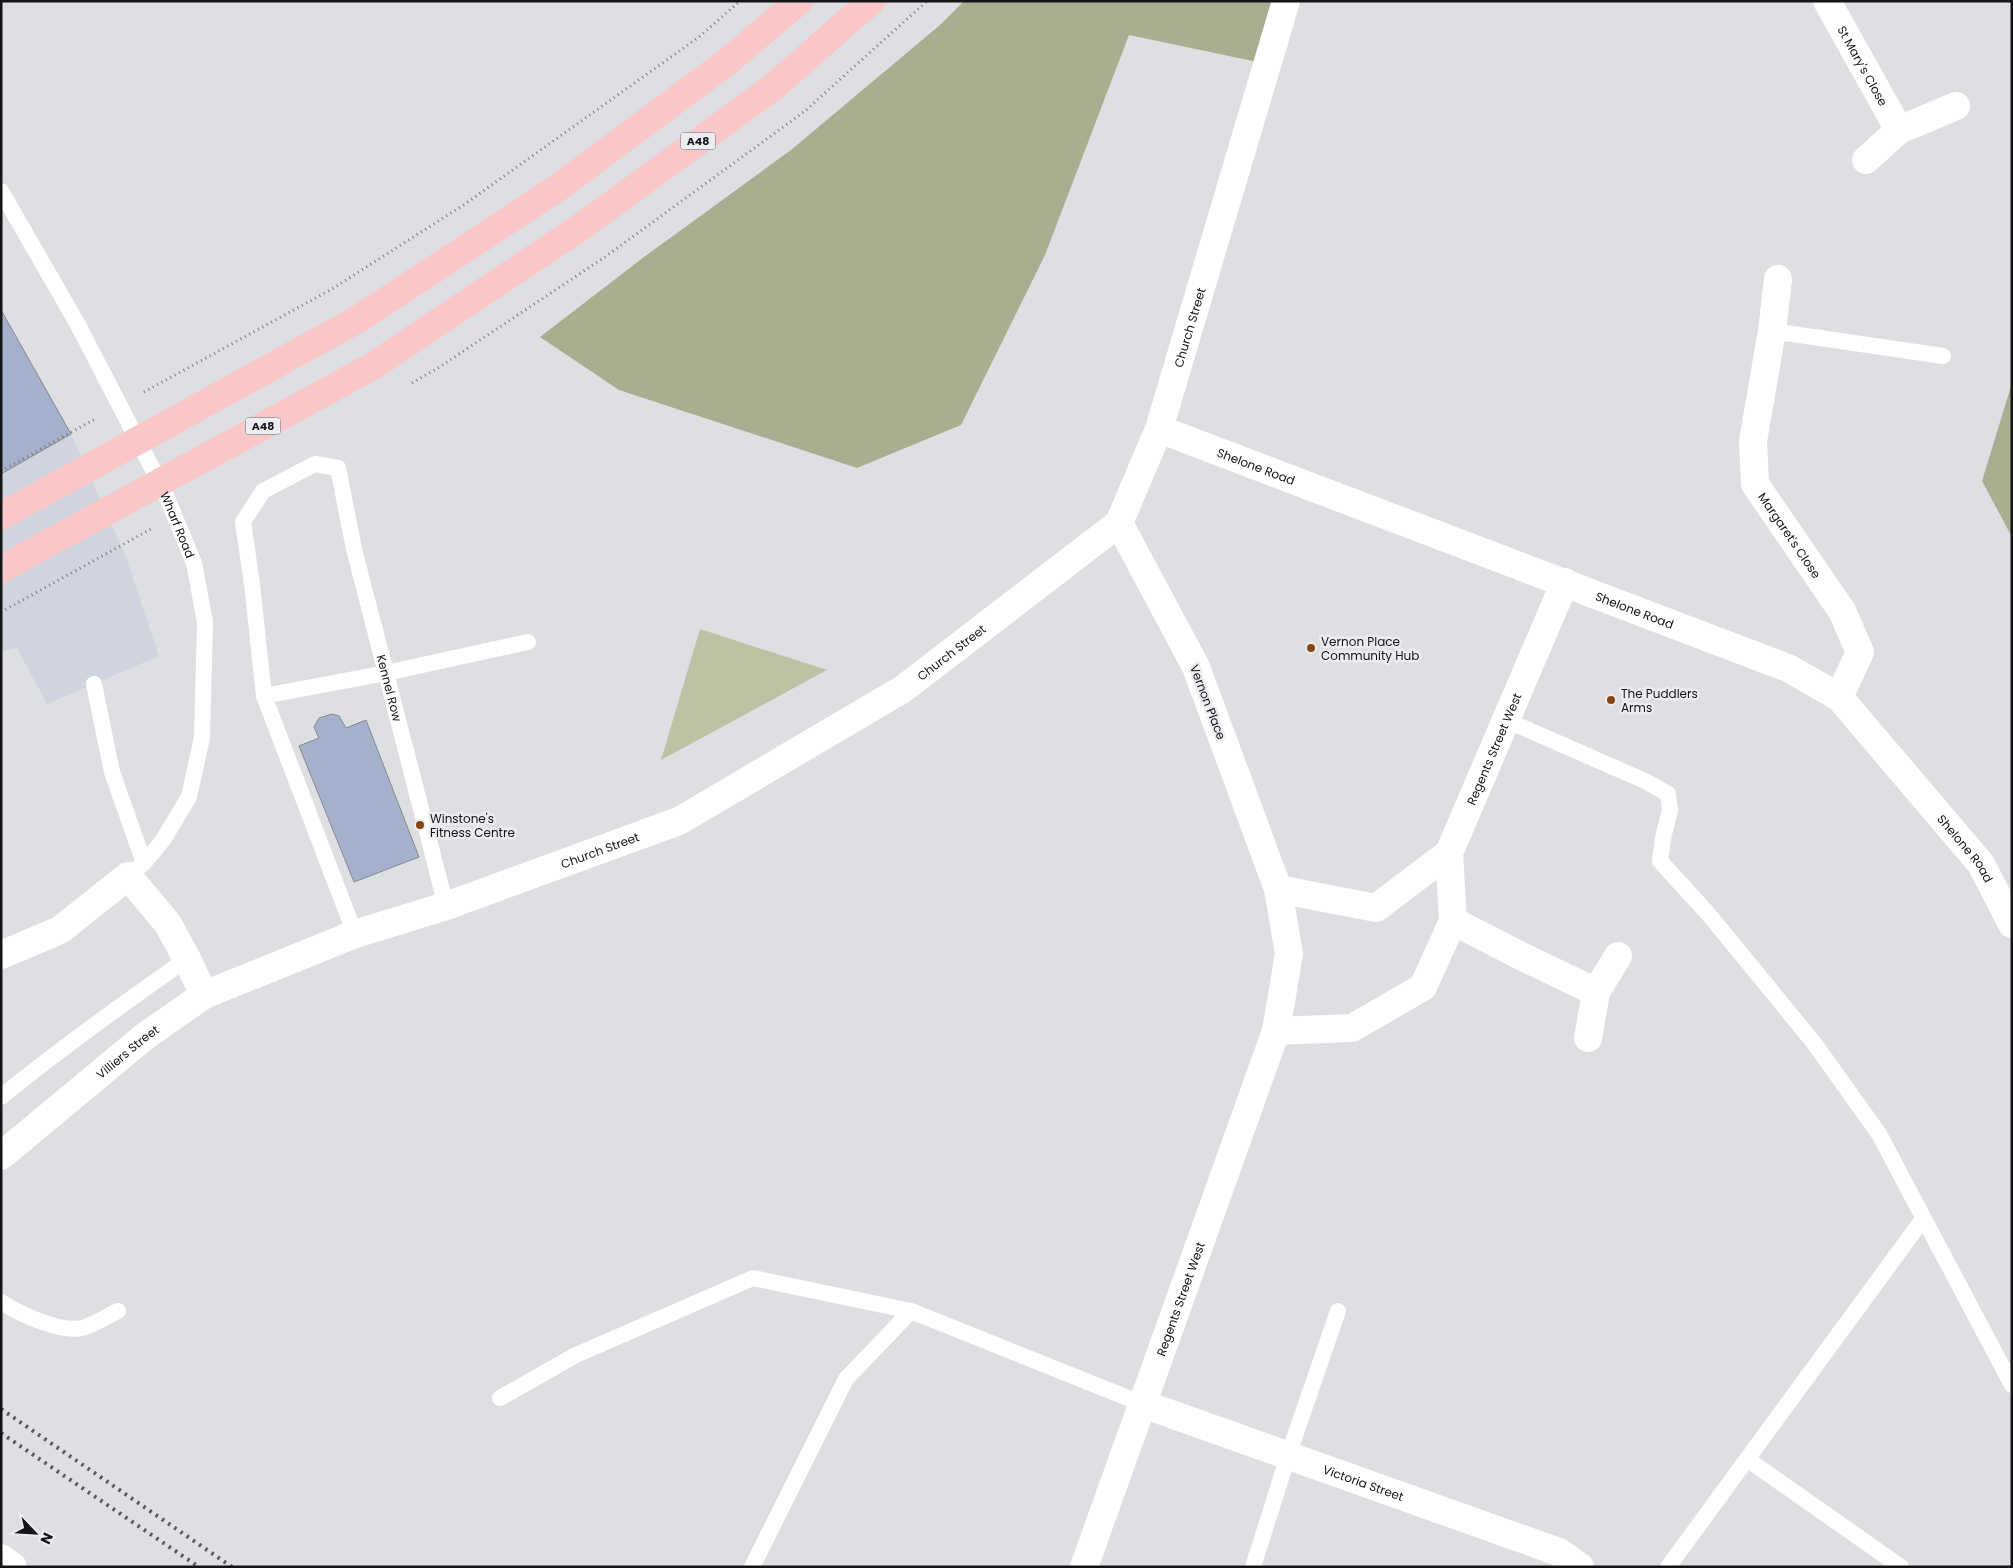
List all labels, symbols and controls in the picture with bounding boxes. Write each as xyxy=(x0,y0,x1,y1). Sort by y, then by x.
street label: St Mary's Close xyxy=(1834,22,1892,109)
road number: A48 xyxy=(680,132,716,150)
street label: Church Street xyxy=(1169,285,1209,369)
road number: A48 xyxy=(246,418,280,434)
street label: Shelone Road xyxy=(1215,443,1298,489)
street label: Wharf Road xyxy=(157,489,199,560)
street label: Margaret's Close xyxy=(1755,489,1825,581)
street label: Shelone Road xyxy=(1593,587,1676,632)
street label: Church Street xyxy=(913,620,989,684)
place label: Vernon Place Community Hub xyxy=(1321,633,1419,664)
marker: Vernon Place Community Hub xyxy=(1305,642,1317,654)
street label: Kennel Row xyxy=(373,653,407,723)
street label: Vernon Place xyxy=(1186,662,1230,742)
place label: The Puddlers Arms xyxy=(1621,685,1698,716)
street label: Regents Street West xyxy=(1462,690,1525,807)
marker: The Puddlers Arms xyxy=(1605,694,1617,706)
place label: Winstone's Fitness Centre xyxy=(430,810,515,841)
street label: Shelone Road xyxy=(1934,811,1997,885)
marker: Winstone's Fitness Centre xyxy=(414,819,426,831)
street label: Church Street xyxy=(558,828,641,872)
street label: Villiers Street xyxy=(92,1021,162,1082)
street label: Regents Street West xyxy=(1152,1239,1208,1358)
street label: Victoria Street xyxy=(1321,1460,1406,1505)
north arrow xyxy=(10,1508,60,1558)
text: N xyxy=(35,1529,58,1547)

